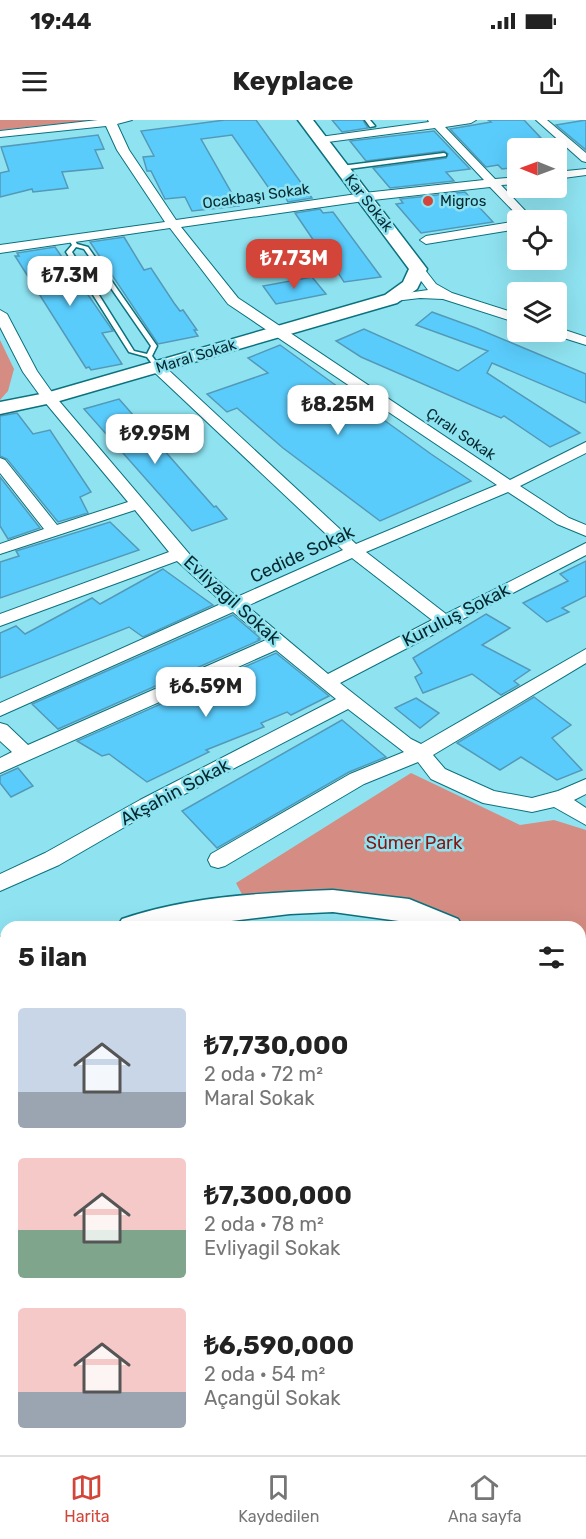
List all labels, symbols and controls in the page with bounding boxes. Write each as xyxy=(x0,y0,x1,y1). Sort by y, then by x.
text: 19:44 xyxy=(30,8,92,35)
icon: menu xyxy=(18,65,51,98)
text: Keyplace xyxy=(232,65,354,97)
icon: share xyxy=(535,65,568,98)
north arrow xyxy=(507,138,567,198)
map controls xyxy=(507,138,567,342)
street label: Kar Sokak xyxy=(341,171,397,235)
street label: Ocakbaşı Sokak xyxy=(201,180,311,212)
place label: Migros xyxy=(440,192,487,210)
marker: Migros xyxy=(421,194,435,208)
button: locate xyxy=(507,210,567,270)
pin: ₺7.73M xyxy=(245,239,343,290)
text: ₺7.73M xyxy=(260,246,328,270)
pin: ₺7.3M xyxy=(28,256,112,307)
text: ₺7.3M xyxy=(41,263,99,287)
button: layers xyxy=(507,282,567,342)
street label: Maral Sokak xyxy=(154,335,239,377)
pin: ₺8.25M xyxy=(289,385,387,436)
text: ₺8.25M xyxy=(301,392,375,416)
street label: Çıralı Sokak xyxy=(423,404,499,464)
pin: ₺9.95M xyxy=(106,414,204,465)
text: ₺9.95M xyxy=(120,421,190,445)
street label: Cedide Sokak xyxy=(247,520,358,588)
street label: Evliyagil Sokak xyxy=(179,551,285,650)
street label: Kuruluş Sokak xyxy=(399,578,514,651)
pin: ₺6.59M xyxy=(157,667,255,718)
text: ₺6.59M xyxy=(170,674,242,698)
street label: Akşahin Sokak xyxy=(117,754,234,830)
park label: Sümer Park xyxy=(366,832,463,854)
icon: filters xyxy=(535,941,568,974)
text: 5 ilan xyxy=(18,942,87,973)
text: ₺7,730,000 xyxy=(204,1030,348,1061)
icon: home xyxy=(66,1032,138,1104)
text: 2 oda · 72 m² xyxy=(204,1062,323,1086)
text: Maral Sokak xyxy=(204,1086,315,1110)
text: ₺7,300,000 xyxy=(204,1180,352,1211)
icon: home xyxy=(66,1182,138,1254)
text: 2 oda · 78 m² xyxy=(204,1212,324,1236)
text: Evliyagil Sokak xyxy=(204,1236,340,1260)
text: ₺6,590,000 xyxy=(204,1330,354,1361)
icon: home xyxy=(66,1332,138,1404)
text: 2 oda · 54 m² xyxy=(204,1362,325,1386)
text: Açangül Sokak xyxy=(204,1386,341,1410)
tab: Harita xyxy=(64,1471,110,1526)
tab: Kaydedilen xyxy=(238,1471,319,1526)
tab: Ana sayfa xyxy=(448,1471,522,1526)

